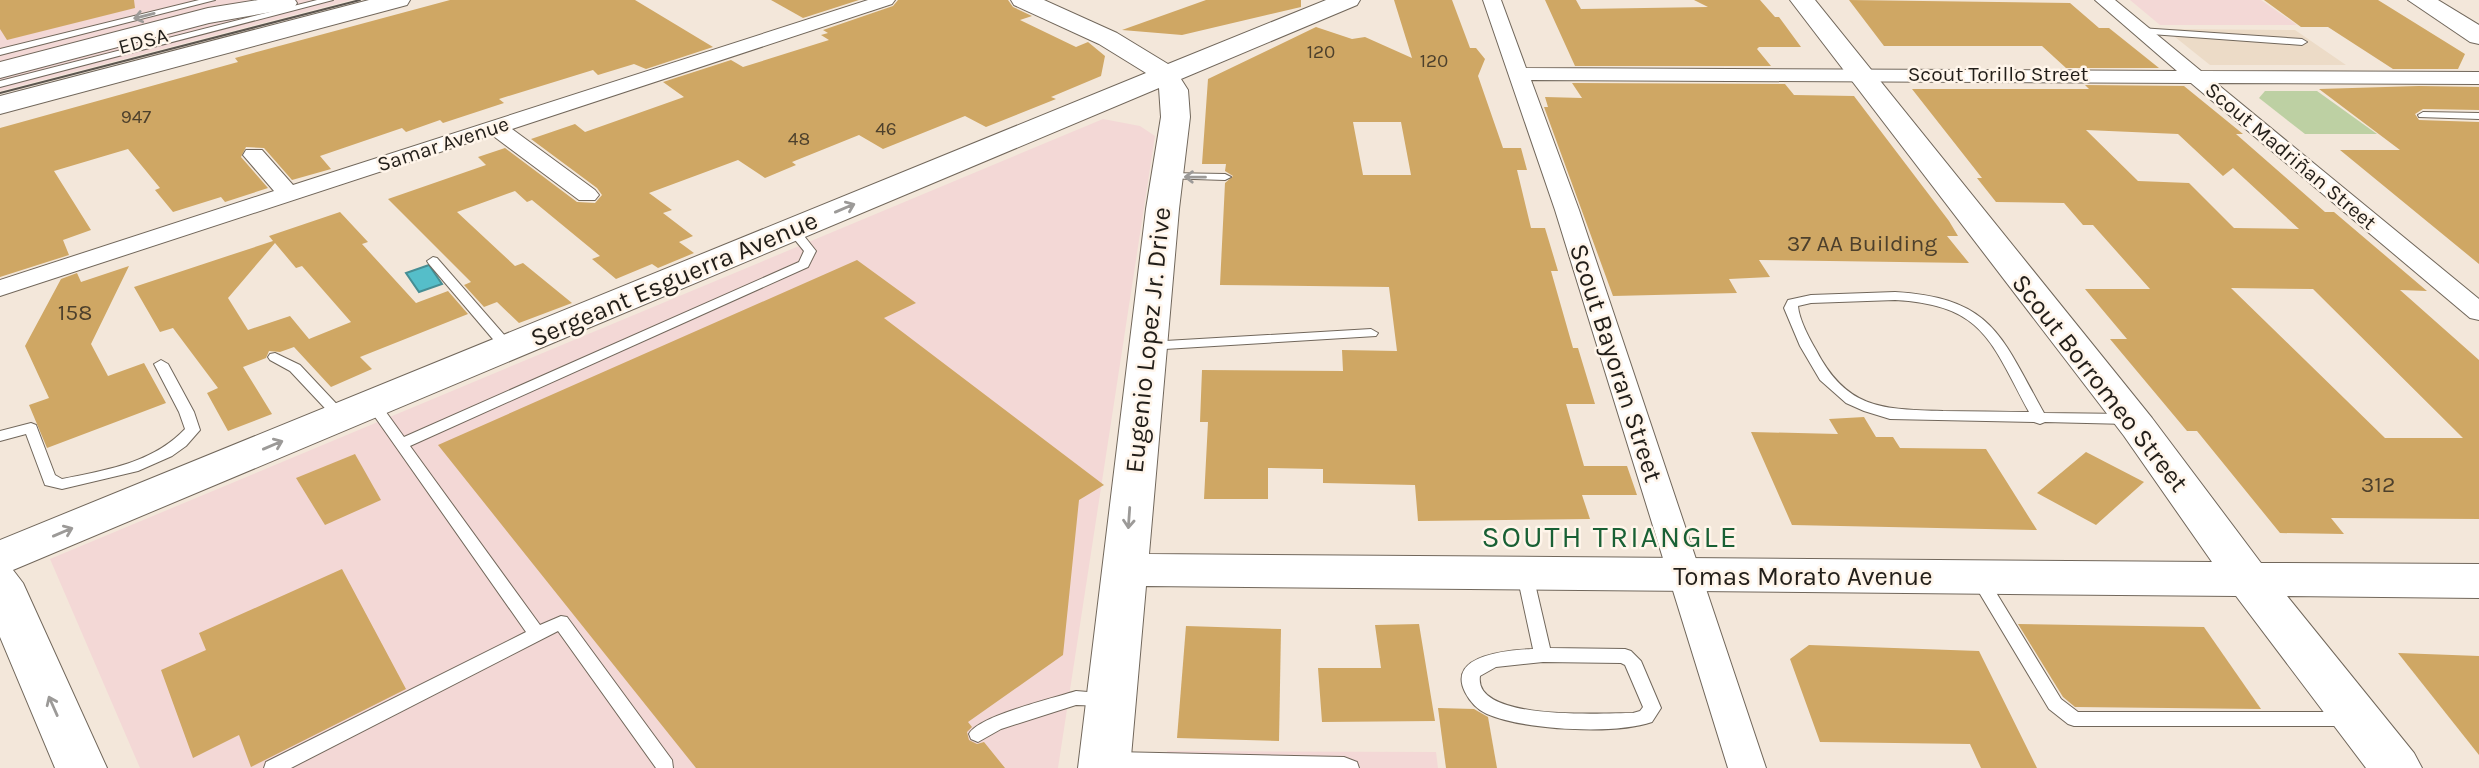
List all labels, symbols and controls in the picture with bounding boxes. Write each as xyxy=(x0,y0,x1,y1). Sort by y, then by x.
one-way arrow xyxy=(133,10,155,23)
street label: EDSA xyxy=(116,23,170,59)
house number: 120 xyxy=(1307,41,1335,63)
house number: 120 xyxy=(1420,50,1448,72)
street label: Scout Torillo Street xyxy=(1908,62,2088,86)
street label: Scout Madriñan Street xyxy=(2201,77,2381,235)
house number: 947 xyxy=(121,106,151,128)
street label: Samar Avenue xyxy=(374,111,512,177)
house number: 46 xyxy=(875,118,897,140)
house number: 48 xyxy=(788,128,810,150)
one-way arrow xyxy=(1184,170,1207,183)
one-way arrow xyxy=(834,201,856,214)
street label: Sergeant Esguerra Avenue xyxy=(526,204,822,354)
street label: Eugenio Lopez Jr. Drive xyxy=(1119,206,1177,474)
house number: 37 AA Building xyxy=(1787,230,1937,257)
street label: Scout Bayoran Street xyxy=(1563,240,1669,486)
street label: Scout Borromeo Street xyxy=(2005,268,2195,498)
house number: 158 xyxy=(58,299,92,326)
one-way arrow xyxy=(262,438,283,451)
house number: 312 xyxy=(2361,471,2395,498)
one-way arrow xyxy=(1123,506,1136,529)
district label: SOUTH TRIANGLE xyxy=(1481,519,1739,555)
one-way arrow xyxy=(52,525,73,538)
street label: Tomas Morato Avenue xyxy=(1673,561,1933,592)
one-way arrow xyxy=(46,695,59,717)

